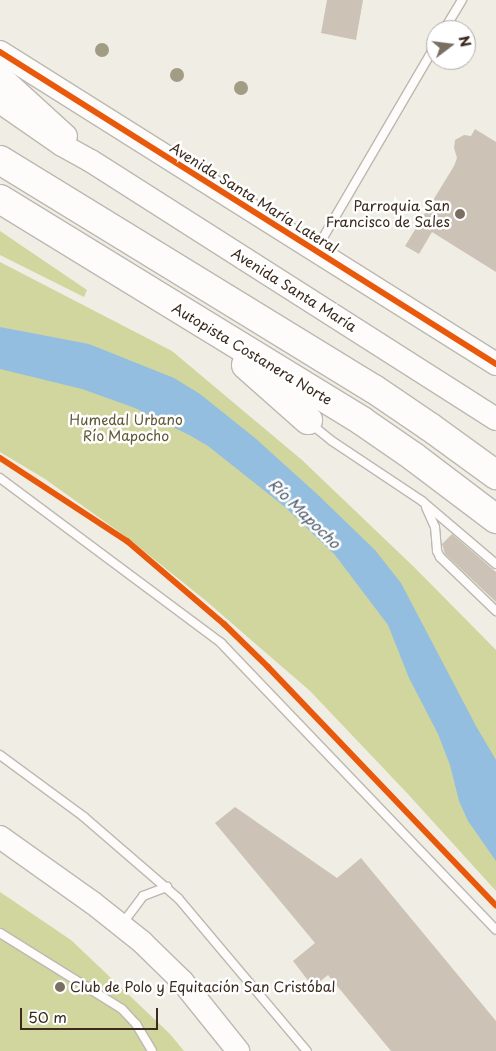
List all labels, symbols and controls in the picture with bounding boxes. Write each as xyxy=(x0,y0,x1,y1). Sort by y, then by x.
north arrow xyxy=(426,20,476,70)
text: N xyxy=(453,33,477,49)
street label: Avenida Santa María Lateral xyxy=(166,139,342,257)
place label: Parroquia San Francisco de Sales xyxy=(325,198,450,230)
marker: Parroquia San Francisco de Sales xyxy=(454,208,466,220)
street label: Avenida Santa María xyxy=(228,245,360,335)
street label: Autopista Costanera Norte xyxy=(169,300,335,408)
park label: Humedal Urbano Río Mapocho xyxy=(69,412,183,444)
water label: Río Mapocho xyxy=(265,474,345,552)
place label: Club de Polo y Equitación San Cristóbal xyxy=(70,979,335,995)
marker: Club de Polo y Equitación San Cristóbal xyxy=(54,981,66,993)
scale bar xyxy=(22,998,160,1030)
text: 50 m xyxy=(28,1005,67,1028)

